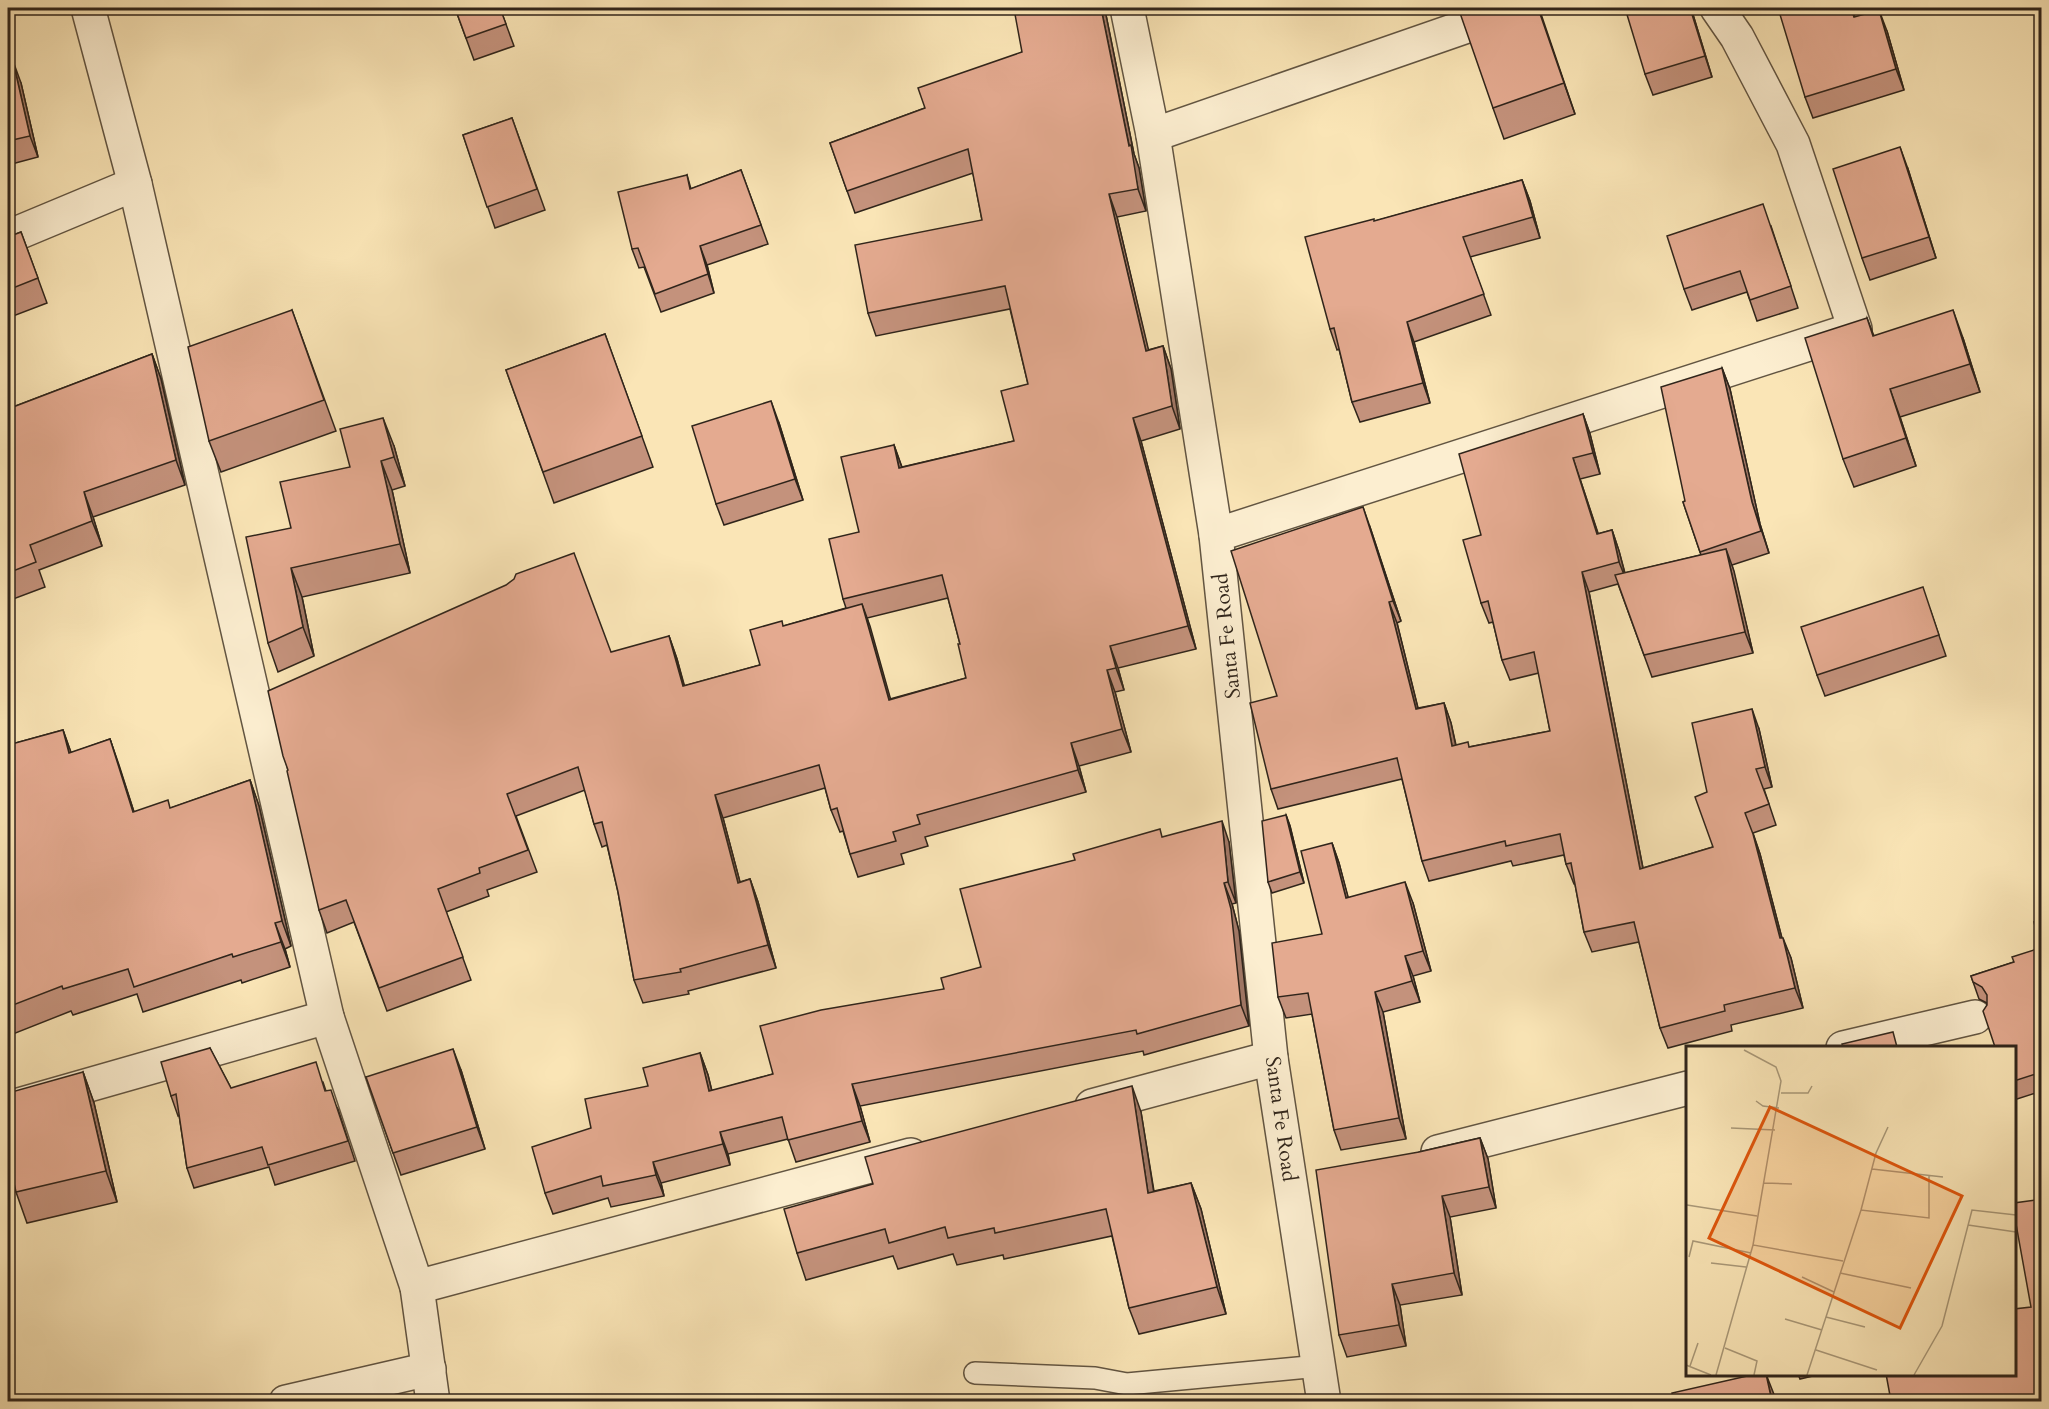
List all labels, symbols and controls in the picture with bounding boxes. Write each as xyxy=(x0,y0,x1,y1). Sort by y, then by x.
street label: Santa Fe Road xyxy=(1206,572,1248,700)
inset map xyxy=(1686,1046,2016,1376)
street label: Santa Fe Road xyxy=(1258,1055,1304,1183)

